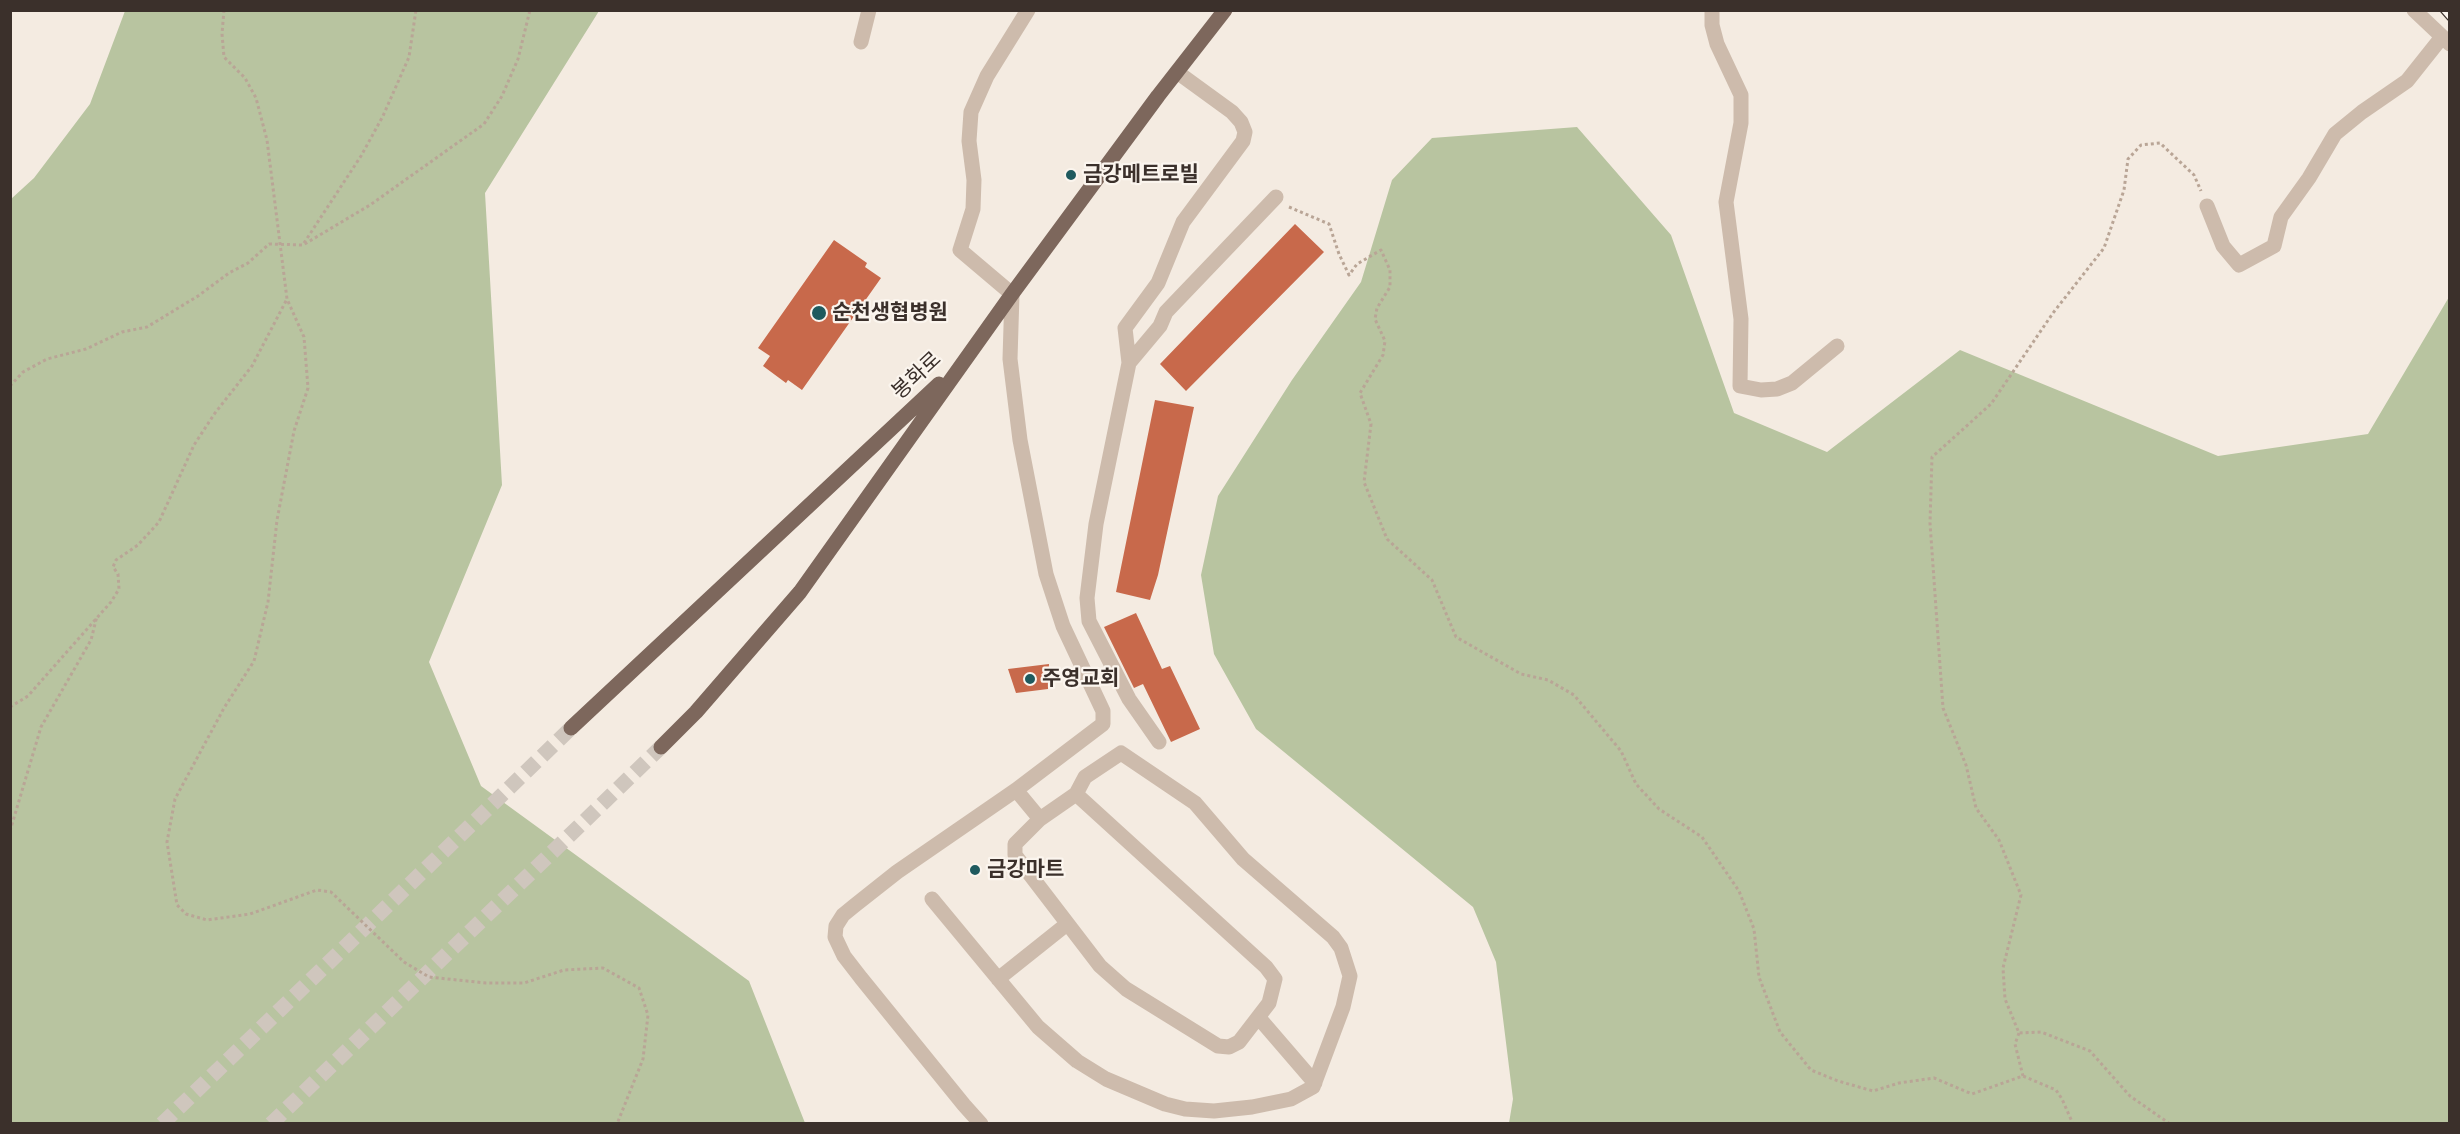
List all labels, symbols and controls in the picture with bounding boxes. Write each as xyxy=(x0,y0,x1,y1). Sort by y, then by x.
place label: 금강메트로빌 xyxy=(1083,162,1199,188)
marker: 금강메트로빌 xyxy=(1064,168,1078,182)
place label: 순천생협병원 xyxy=(832,300,948,326)
marker: 순천생협병원 xyxy=(810,304,828,322)
street label: 봉화로 xyxy=(887,347,947,405)
place label: 주영교회 xyxy=(1042,666,1119,692)
marker: 주영교회 xyxy=(1023,672,1037,686)
place label: 금강마트 xyxy=(987,857,1064,883)
marker: 금강마트 xyxy=(968,863,982,877)

